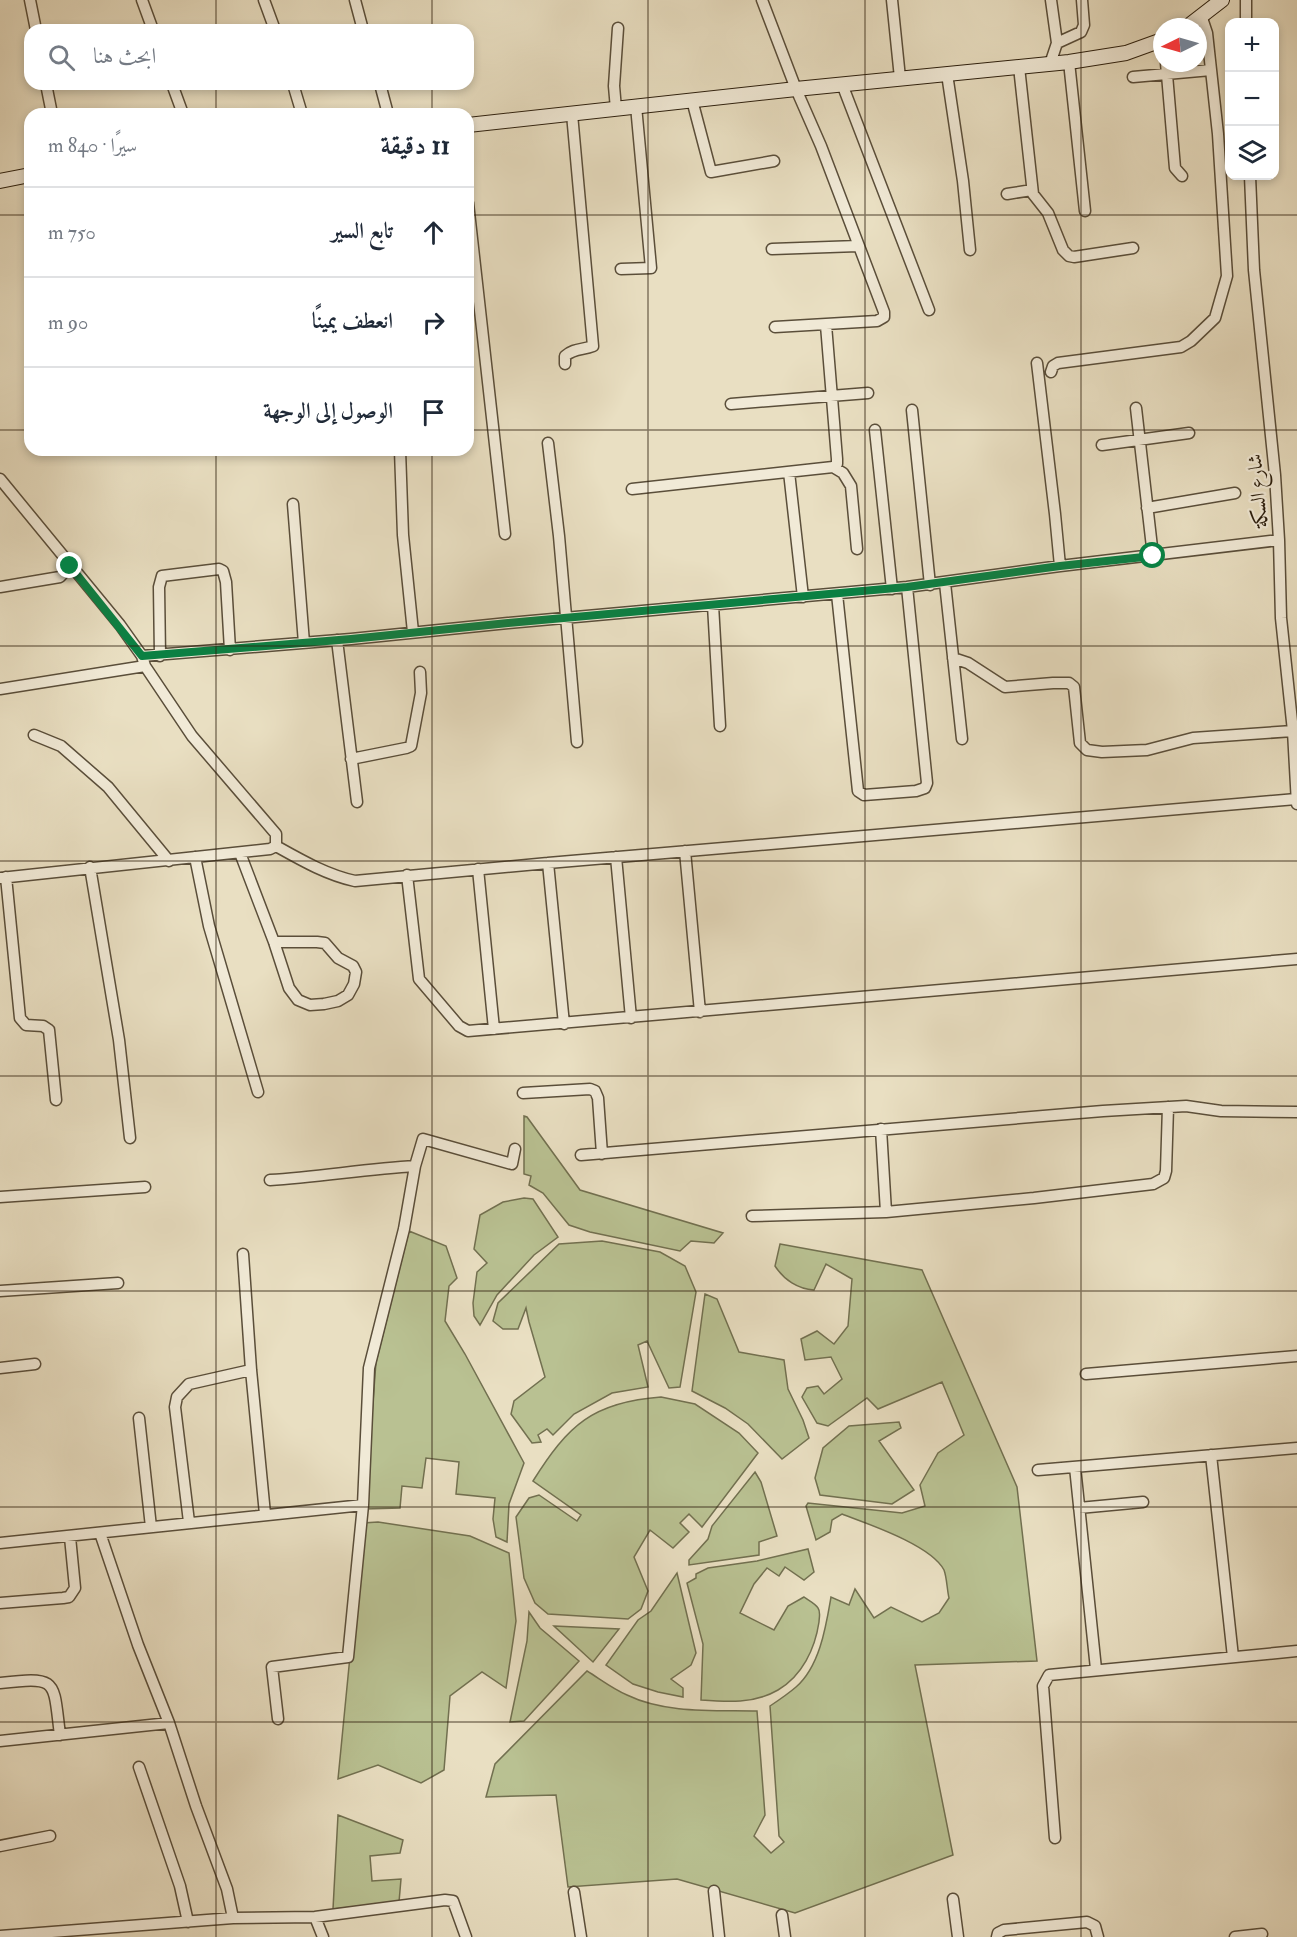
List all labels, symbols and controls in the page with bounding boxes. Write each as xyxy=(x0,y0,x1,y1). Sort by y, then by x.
north arrow xyxy=(1153,18,1207,72)
map controls xyxy=(1225,18,1279,180)
button: + xyxy=(1225,18,1279,72)
search box xyxy=(24,24,474,90)
icon: search xyxy=(45,41,78,74)
text: ابحث هنا xyxy=(93,42,156,70)
button: − xyxy=(1225,72,1279,126)
button: layers xyxy=(1225,126,1279,180)
text: 11 دقيقة xyxy=(381,130,450,162)
text: سيرًا · 840 m xyxy=(48,133,137,158)
icon: ahead xyxy=(417,216,450,249)
text: تابع السير xyxy=(331,217,393,245)
text: 750 m xyxy=(48,220,96,245)
icon: right xyxy=(417,306,450,339)
text: انعطف يمينًا xyxy=(312,307,393,335)
text: 90 m xyxy=(48,310,88,335)
icon: arrive xyxy=(417,396,450,429)
text: الوصول إلى الوجهة xyxy=(263,397,393,425)
street label: شارع السكة xyxy=(1242,453,1278,530)
route start xyxy=(1139,542,1165,568)
route end xyxy=(56,552,82,578)

